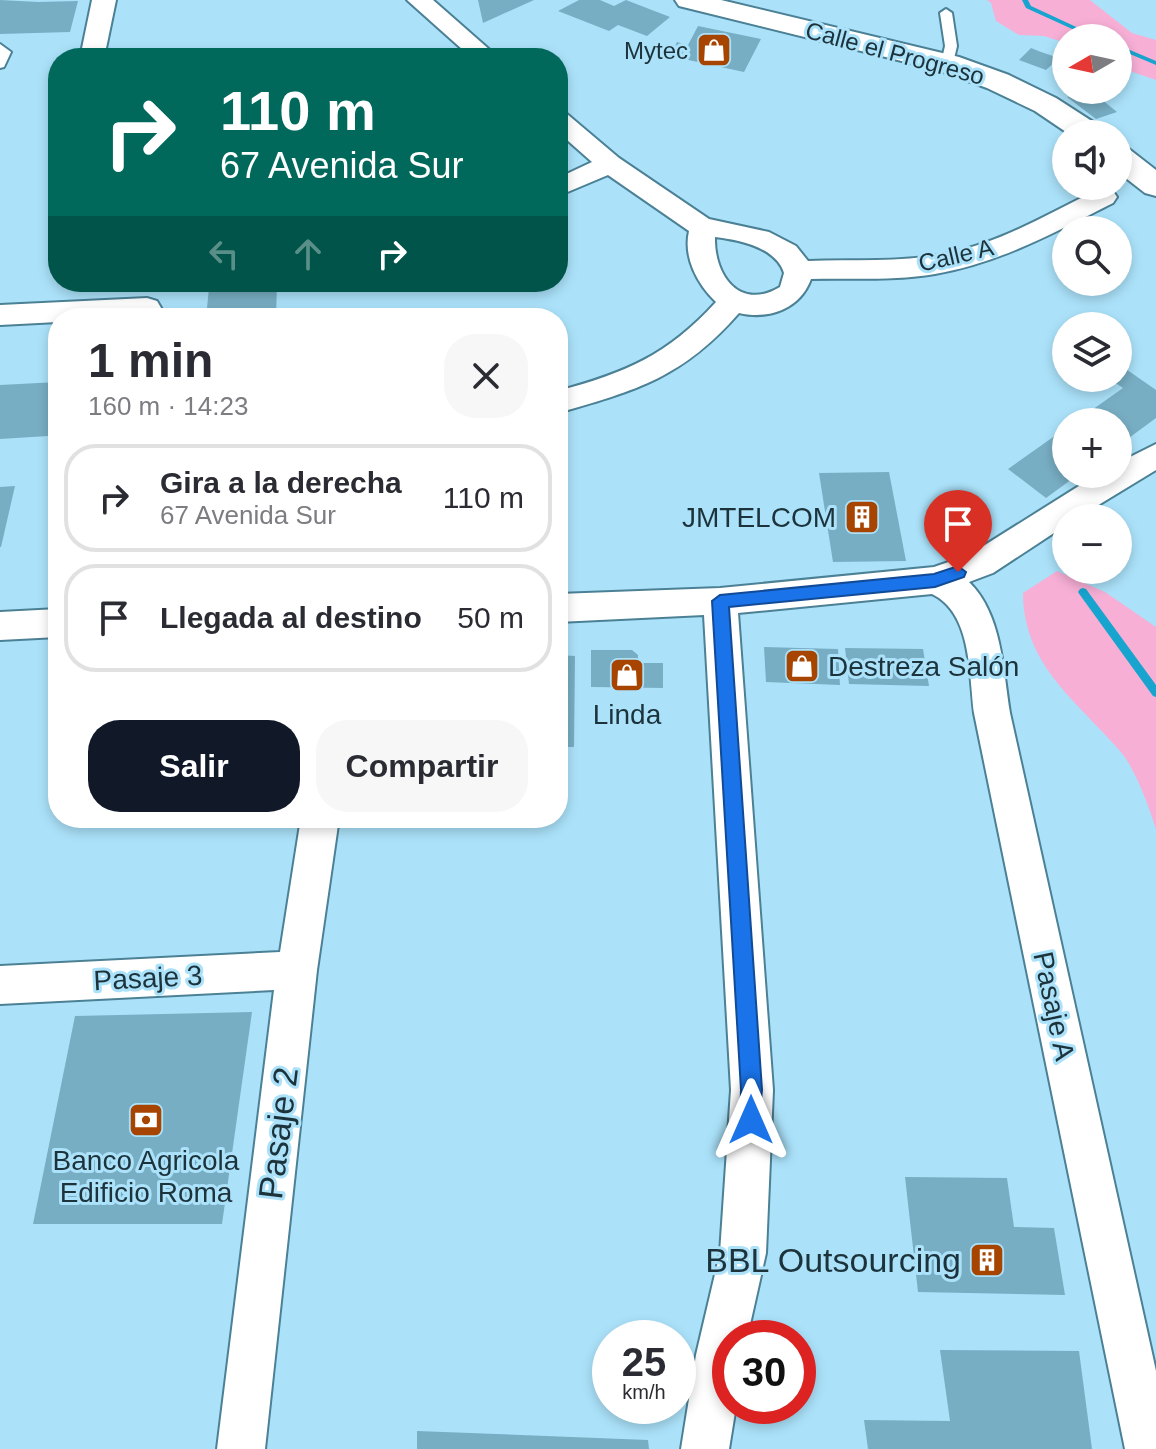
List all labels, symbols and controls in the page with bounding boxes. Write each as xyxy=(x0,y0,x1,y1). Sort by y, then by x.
street label: Calle el Progreso xyxy=(803,16,987,90)
north arrow xyxy=(1052,24,1132,104)
map controls xyxy=(1052,24,1132,584)
shop icon: Mytec xyxy=(695,31,733,69)
place label: Mytec xyxy=(624,37,688,64)
text: 110 m xyxy=(220,79,376,142)
icon: right xyxy=(88,80,192,184)
button: sound xyxy=(1052,120,1132,200)
text: 67 Avenida Sur xyxy=(220,145,464,186)
button: search xyxy=(1052,216,1132,296)
icon: left xyxy=(202,232,246,276)
icon: ahead xyxy=(286,232,330,276)
icon: right xyxy=(370,232,414,276)
street label: Calle A xyxy=(916,233,996,277)
button: layers xyxy=(1052,312,1132,392)
text: 1 min xyxy=(88,334,213,387)
button: close xyxy=(444,334,528,418)
text: 160 m · 14:23 xyxy=(88,391,248,421)
button: + xyxy=(1052,408,1132,488)
text: Gira a la derecha xyxy=(160,466,402,499)
icon: right xyxy=(92,476,136,520)
text: 110 m xyxy=(443,481,524,514)
pin xyxy=(924,490,992,572)
building icon: JMTELCOM xyxy=(843,498,881,536)
text: 67 Avenida Sur xyxy=(160,500,336,530)
place label: JMTELCOM xyxy=(682,502,836,533)
icon: arrive xyxy=(936,502,980,546)
button: − xyxy=(1052,504,1132,584)
icon: arrive xyxy=(92,596,136,640)
text: Llegada al destino xyxy=(160,601,422,634)
text: 50 m xyxy=(457,601,524,634)
shop icon: Destreza Salón xyxy=(783,647,821,685)
place label: Destreza Salón xyxy=(828,651,1019,682)
shop icon: Linda xyxy=(608,656,646,694)
place label: Linda xyxy=(593,699,662,730)
button: Salir xyxy=(88,720,300,812)
button: Compartir xyxy=(316,720,528,812)
street label: Pasaje A xyxy=(1027,949,1081,1064)
street label: Pasaje 3 xyxy=(93,960,203,996)
street label: Pasaje 2 xyxy=(251,1065,305,1201)
position arrow xyxy=(709,1078,793,1162)
bank icon: Banco Agricola Edificio Roma xyxy=(127,1101,165,1139)
place label: Banco Agricola Edificio Roma xyxy=(53,1145,240,1208)
place label: BBL Outsourcing xyxy=(705,1241,961,1279)
building icon: BBL Outsourcing xyxy=(968,1241,1006,1279)
speed limit sign: 30 xyxy=(712,1320,816,1424)
text: 25 xyxy=(622,1340,666,1384)
text: km/h xyxy=(622,1381,666,1403)

